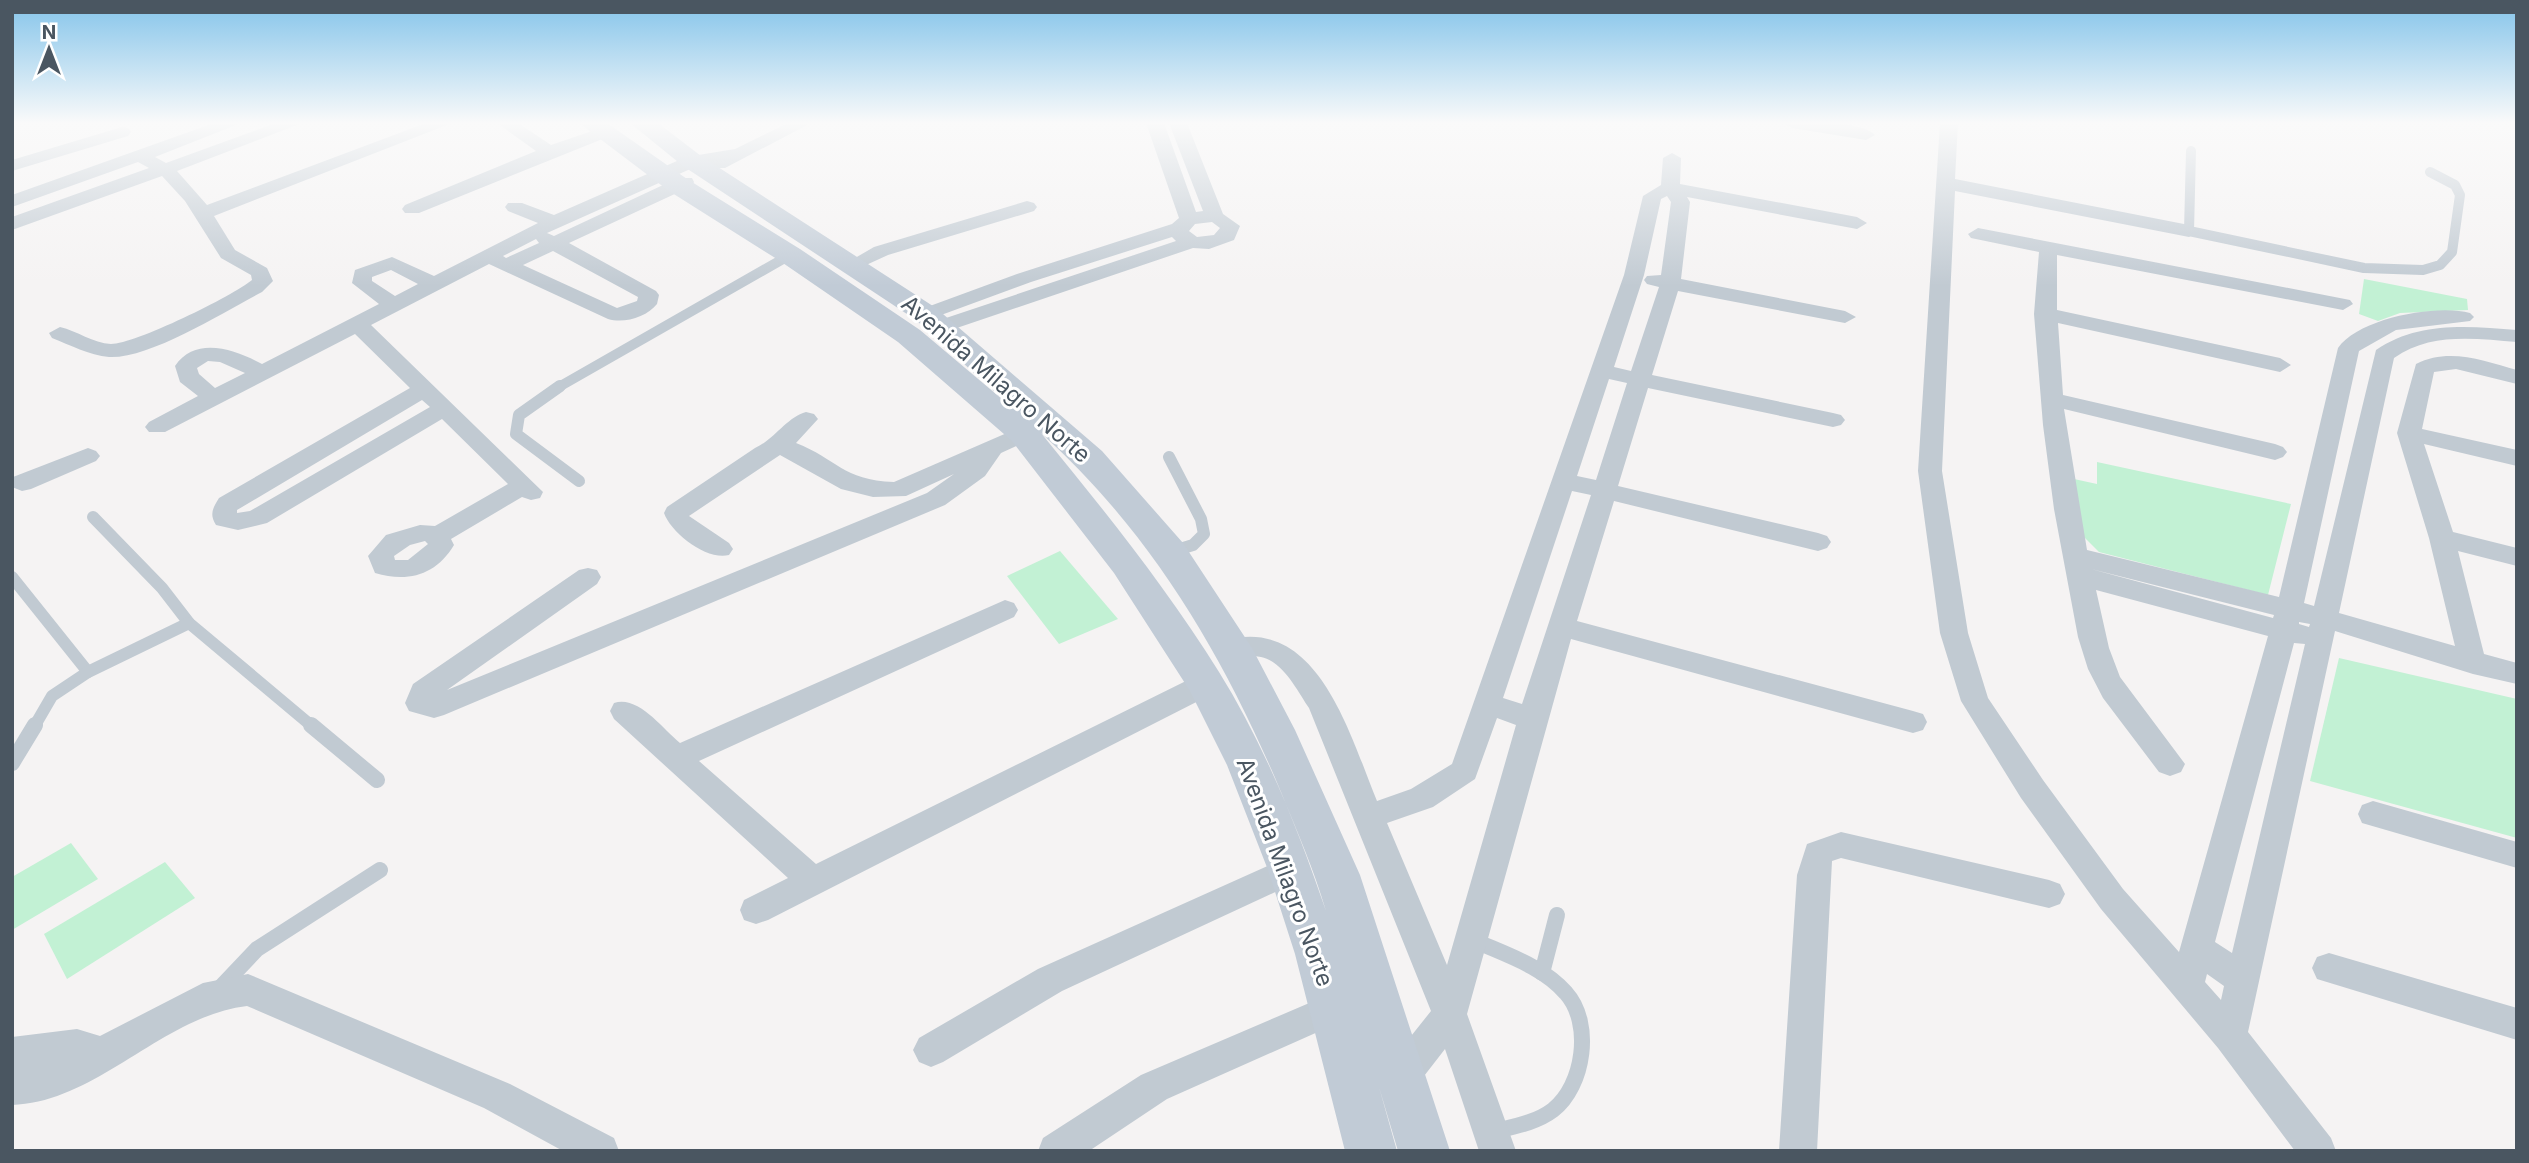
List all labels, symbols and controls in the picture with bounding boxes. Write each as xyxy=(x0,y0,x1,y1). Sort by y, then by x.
north arrow xyxy=(14,14,84,84)
text: N xyxy=(42,21,56,44)
street label: Avenida Milagro Norte xyxy=(896,289,1096,469)
street label: Avenida Milagro Norte xyxy=(1231,754,1339,990)

